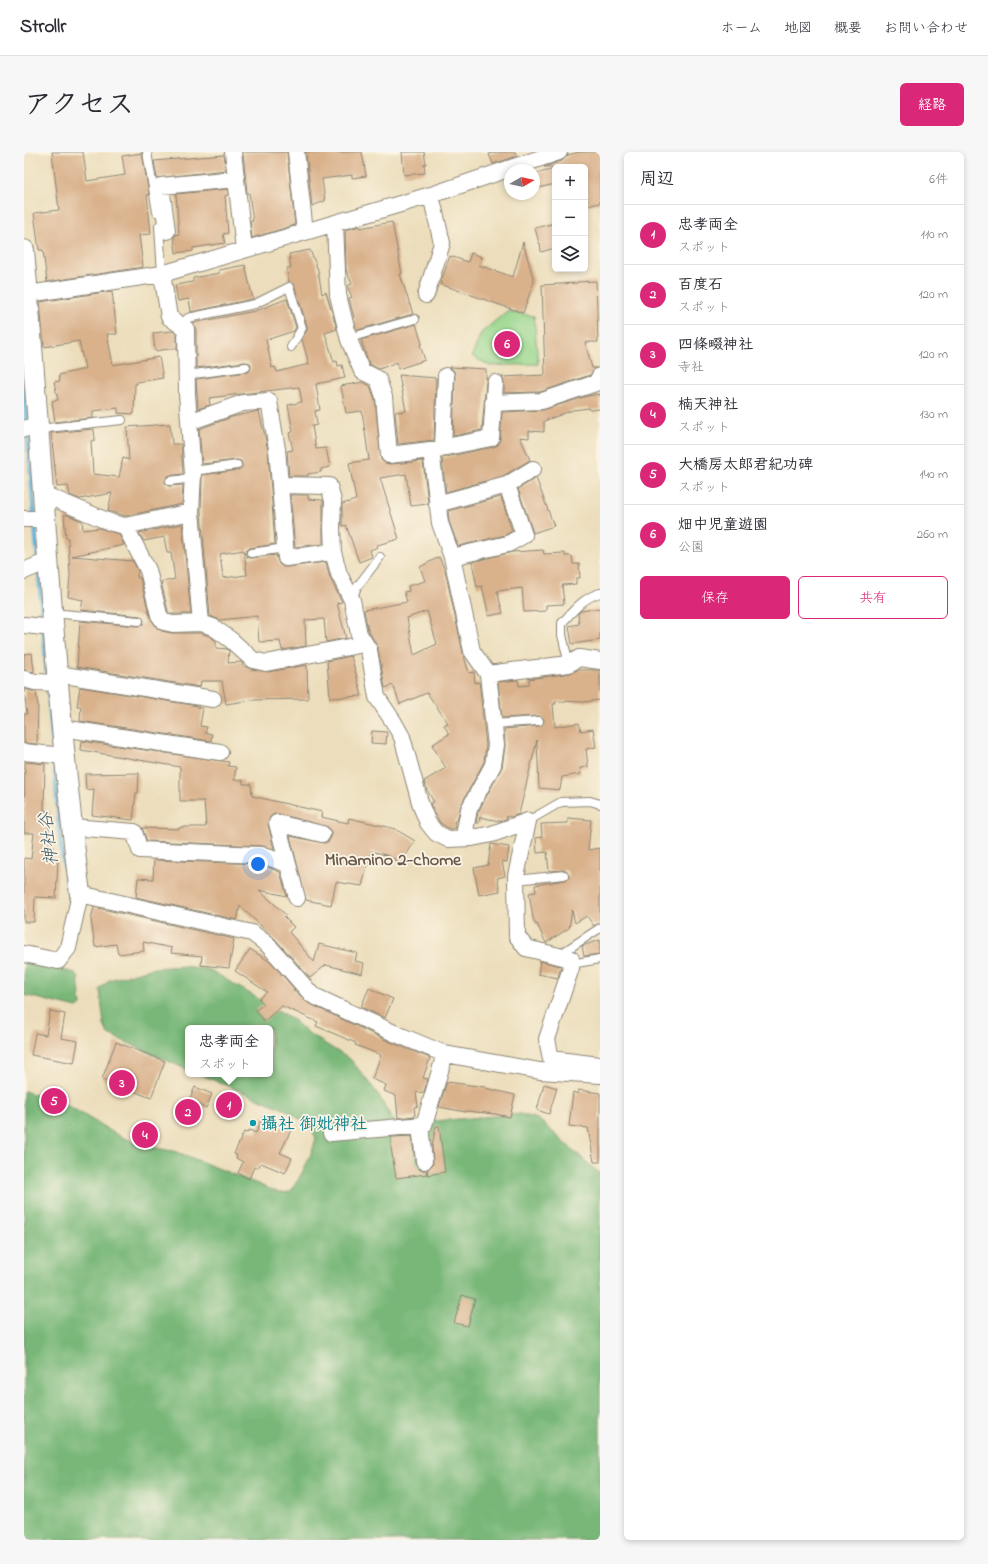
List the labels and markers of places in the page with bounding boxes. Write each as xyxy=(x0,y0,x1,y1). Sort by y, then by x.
pin: 6 xyxy=(494,329,520,359)
pin: 3 xyxy=(109,1068,135,1098)
pin: 5 xyxy=(41,1086,67,1116)
pin: 1 xyxy=(216,1090,242,1120)
pin: 2 xyxy=(175,1097,201,1127)
place label: 攝社 御妣神社 xyxy=(261,1112,367,1137)
marker: 攝社 御妣神社 xyxy=(248,1118,258,1128)
pin: 4 xyxy=(132,1120,158,1150)

